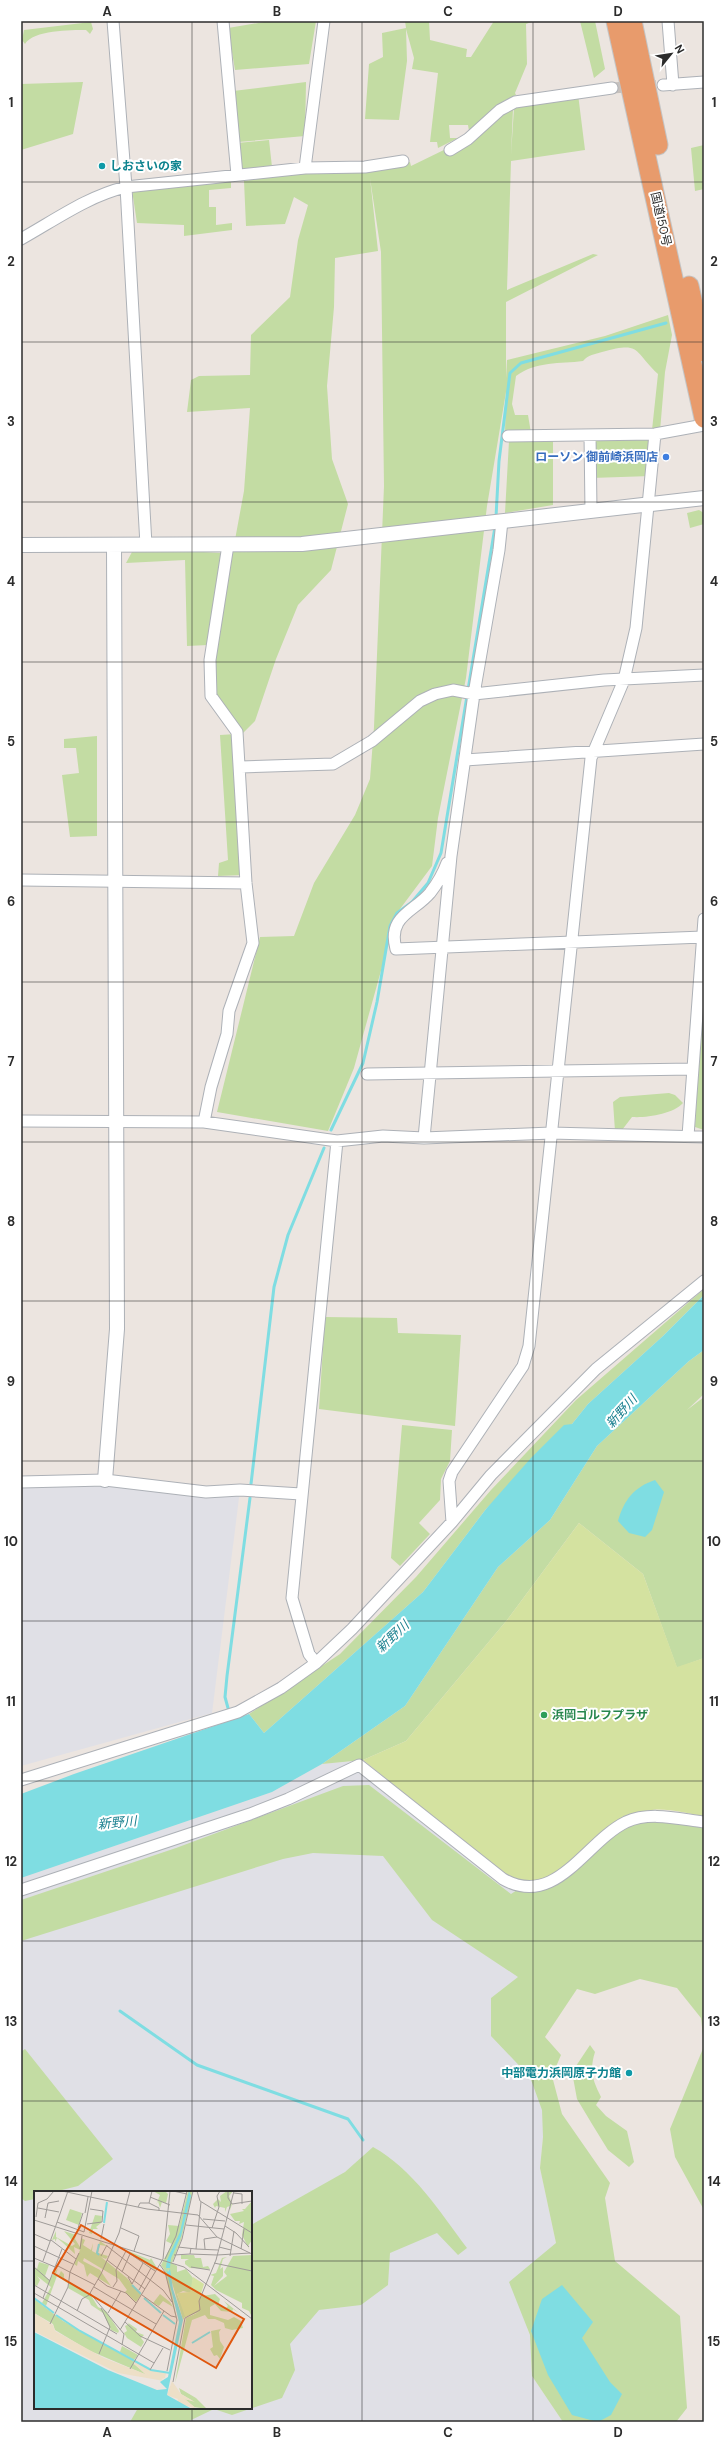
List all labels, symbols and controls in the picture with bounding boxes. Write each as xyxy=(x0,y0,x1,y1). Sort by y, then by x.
text: A xyxy=(102,3,112,20)
text: B xyxy=(273,3,281,20)
text: C xyxy=(443,3,453,20)
text: D xyxy=(613,3,623,20)
north arrow xyxy=(651,34,691,74)
text: N xyxy=(672,42,688,56)
text: 1 xyxy=(9,94,13,111)
text: 1 xyxy=(712,94,716,111)
place label: しおさいの家 xyxy=(110,158,182,174)
marker: しおさいの家 xyxy=(97,161,107,171)
street label: 国道150号 xyxy=(647,190,675,248)
text: 2 xyxy=(7,253,15,270)
text: 2 xyxy=(710,253,718,270)
text: 3 xyxy=(7,413,15,430)
text: 3 xyxy=(710,413,718,430)
place label: ローソン 御前崎浜岡店 xyxy=(535,449,658,465)
marker: ローソン 御前崎浜岡店 xyxy=(661,452,671,462)
text: 4 xyxy=(7,573,15,590)
text: 4 xyxy=(710,573,718,590)
text: 5 xyxy=(7,733,15,750)
text: 5 xyxy=(710,733,718,750)
text: 6 xyxy=(7,893,15,910)
text: 6 xyxy=(710,893,718,910)
text: 7 xyxy=(8,1053,15,1070)
text: 7 xyxy=(711,1053,718,1070)
text: 8 xyxy=(7,1213,15,1230)
text: 8 xyxy=(710,1213,718,1230)
text: 9 xyxy=(7,1373,15,1390)
text: 9 xyxy=(710,1373,718,1390)
water label: 新野川 xyxy=(602,1390,642,1432)
text: 10 xyxy=(4,1533,18,1550)
text: 10 xyxy=(707,1533,721,1550)
water label: 新野川 xyxy=(372,1615,414,1656)
text: 11 xyxy=(6,1693,16,1710)
text: 11 xyxy=(709,1693,719,1710)
place label: 浜岡ゴルフプラザ xyxy=(552,1707,648,1723)
marker: 浜岡ゴルフプラザ xyxy=(539,1710,549,1720)
water label: 新野川 xyxy=(97,1812,139,1833)
text: 12 xyxy=(5,1853,17,1870)
text: 12 xyxy=(708,1853,720,1870)
text: 13 xyxy=(5,2013,17,2030)
text: 13 xyxy=(708,2013,720,2030)
place label: 中部電力浜岡原子力館 xyxy=(501,2065,621,2081)
marker: 中部電力浜岡原子力館 xyxy=(624,2068,634,2078)
text: 14 xyxy=(4,2173,18,2190)
text: 14 xyxy=(707,2173,721,2190)
inset map xyxy=(34,2191,252,2409)
text: 15 xyxy=(5,2333,17,2350)
text: 15 xyxy=(708,2333,720,2350)
text: A xyxy=(102,2424,112,2441)
text: B xyxy=(273,2424,281,2441)
text: C xyxy=(443,2424,453,2441)
text: D xyxy=(613,2424,623,2441)

